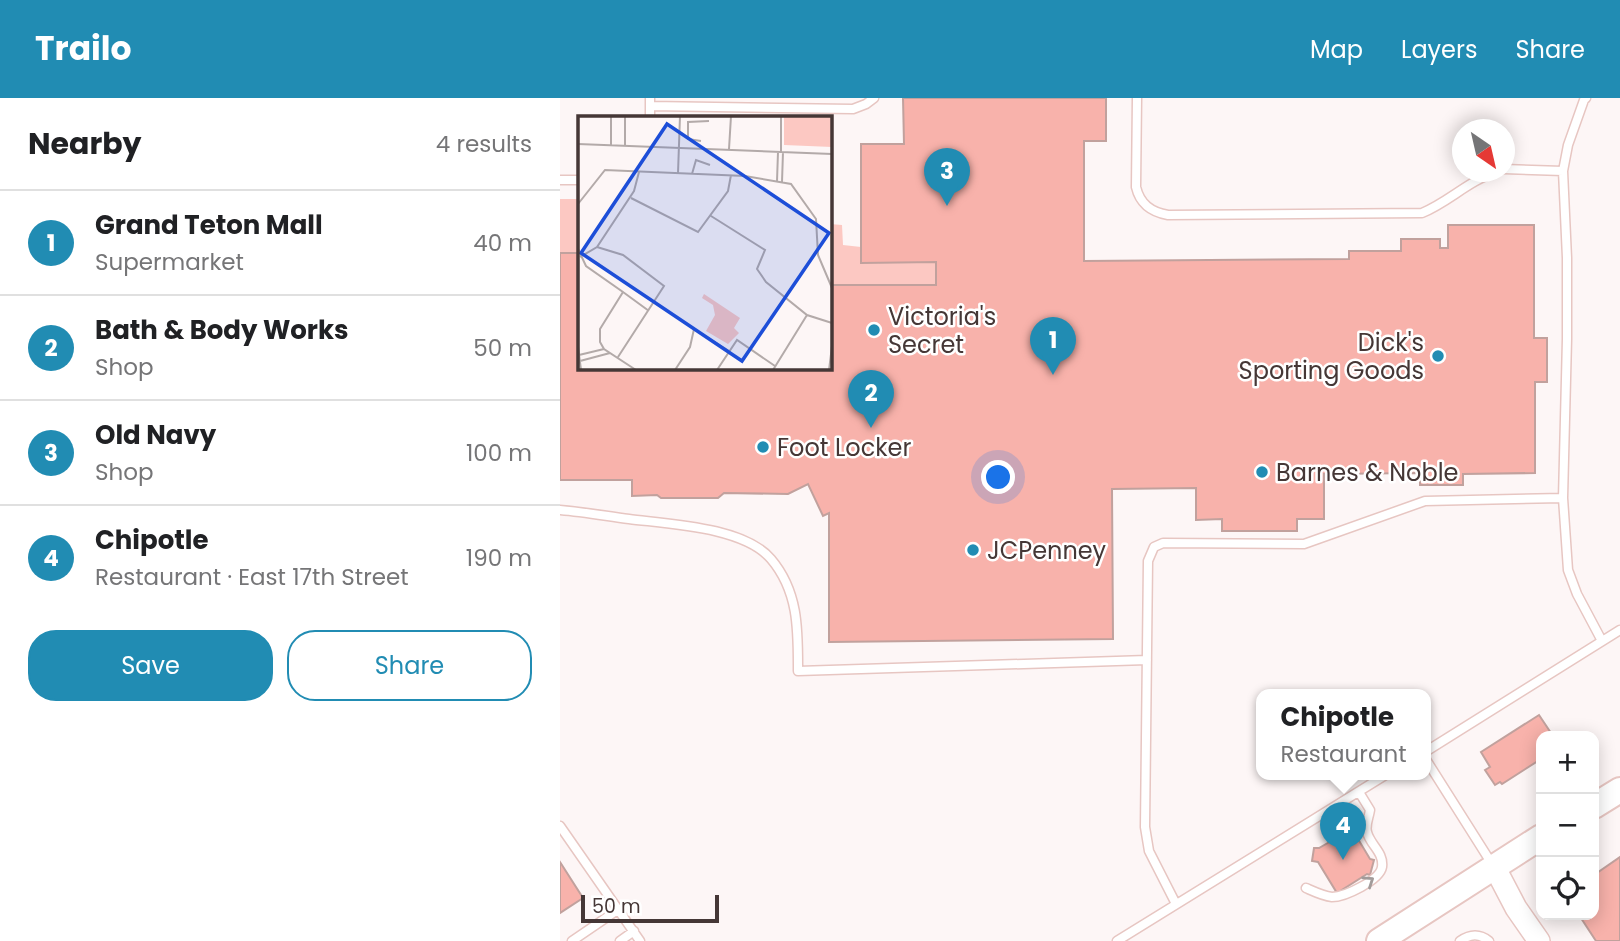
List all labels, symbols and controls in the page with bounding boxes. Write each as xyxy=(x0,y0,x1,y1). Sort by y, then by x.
text: Trailo xyxy=(35,25,132,72)
text: Map xyxy=(1310,33,1363,66)
text: Layers xyxy=(1401,33,1477,66)
text: Share xyxy=(1515,33,1585,66)
inset map xyxy=(578,116,831,369)
north arrow xyxy=(1452,119,1515,182)
text: Nearby xyxy=(28,122,142,165)
text: 4 results xyxy=(436,128,532,160)
pin: 3 xyxy=(924,148,970,206)
text: Grand Teton Mall xyxy=(95,207,323,243)
text: 1 xyxy=(47,227,55,259)
text: 40 m xyxy=(473,227,532,259)
text: Supermarket xyxy=(95,246,244,278)
place label: Victoria's Secret xyxy=(888,300,996,361)
text: Bath & Body Works xyxy=(95,312,349,348)
pin: 1 xyxy=(1030,317,1076,375)
marker: Victoria's Secret xyxy=(866,322,882,338)
place label: Dick's Sporting Goods xyxy=(1239,326,1424,387)
text: 2 xyxy=(44,332,58,364)
text: 50 m xyxy=(473,332,532,364)
marker: Dick's Sporting Goods xyxy=(1430,348,1446,364)
text: Shop xyxy=(95,351,154,383)
pin: 2 xyxy=(848,370,894,428)
text: Old Navy xyxy=(95,417,216,453)
place label: Foot Locker xyxy=(777,431,911,464)
text: 3 xyxy=(44,437,58,469)
text: 100 m xyxy=(466,437,532,469)
marker: Foot Locker xyxy=(755,439,771,455)
text: Shop xyxy=(95,456,154,488)
place label: Barnes & Noble xyxy=(1276,456,1458,489)
your location xyxy=(981,460,1015,494)
marker: Barnes & Noble xyxy=(1254,464,1270,480)
text: Chipotle xyxy=(95,522,208,558)
place label: JCPenney xyxy=(987,534,1107,567)
text: 4 xyxy=(43,542,59,574)
text: 190 m xyxy=(466,542,532,574)
marker: JCPenney xyxy=(965,542,981,558)
text: Restaurant · East 17th Street xyxy=(95,561,409,593)
button: Save xyxy=(28,630,273,701)
button: Share xyxy=(287,630,532,701)
popup xyxy=(1256,689,1431,780)
text: Chipotle xyxy=(1280,699,1394,735)
map controls xyxy=(1536,731,1599,920)
button: + xyxy=(1536,731,1599,794)
text: Restaurant xyxy=(1280,738,1407,770)
button: − xyxy=(1536,794,1599,857)
pin: 4 xyxy=(1320,802,1366,860)
button: locate xyxy=(1536,857,1599,920)
one-way arrow xyxy=(1361,877,1374,889)
scale bar xyxy=(581,892,719,924)
text: 50 m xyxy=(592,893,641,920)

